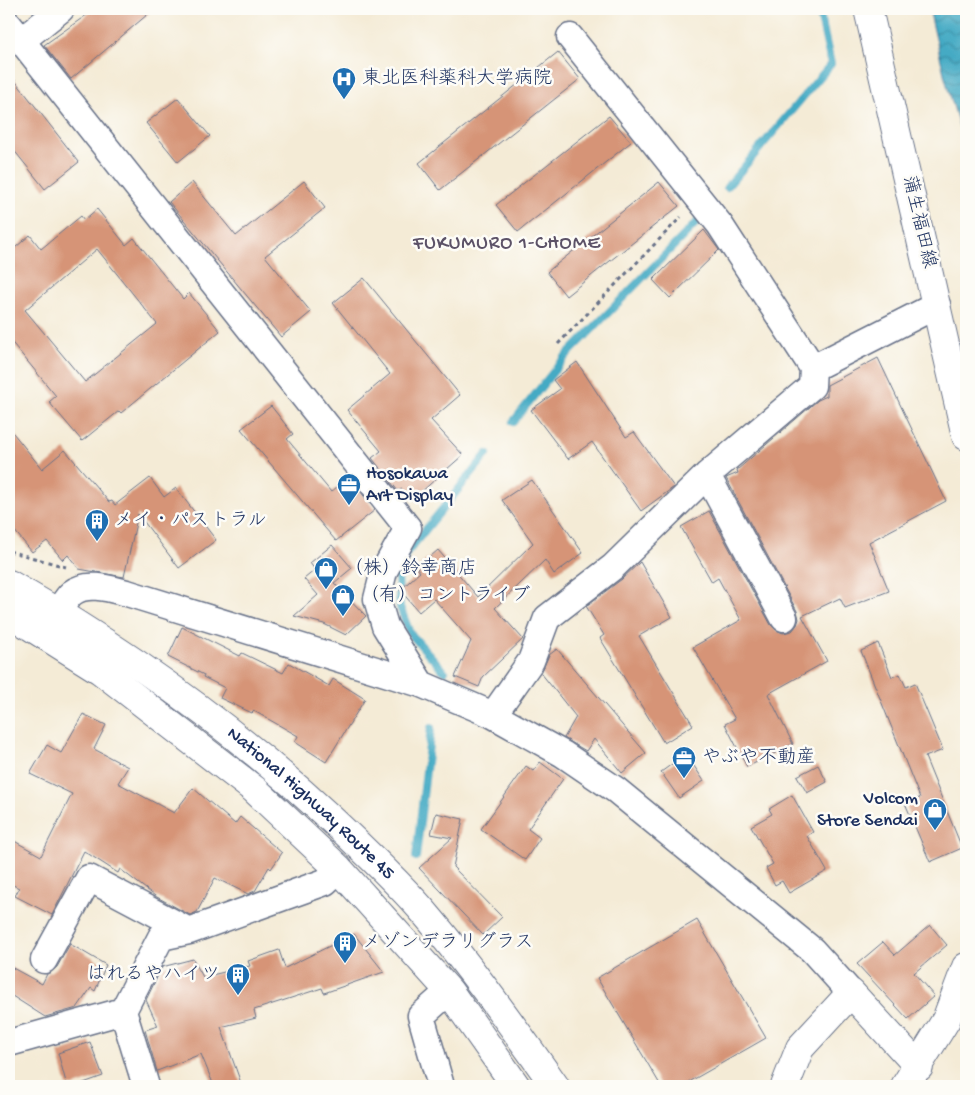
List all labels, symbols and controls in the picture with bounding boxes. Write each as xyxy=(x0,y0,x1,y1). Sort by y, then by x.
hospital icon: 東北医科薬科大学病院 xyxy=(331,66,357,100)
place label: 東北医科薬科大学病院 xyxy=(362,67,552,91)
street label: 蒲生福田線 xyxy=(896,173,941,271)
district label: FUKUMURO 1-CHOME xyxy=(412,233,602,256)
place label: Hosokawa Art Display xyxy=(366,463,454,508)
office icon: Hosokawa Art Display xyxy=(336,472,362,506)
building icon: メイ・パストラル xyxy=(84,508,110,542)
place label: メイ・パストラル xyxy=(114,510,267,533)
shop icon: （株）鈴幸商店 xyxy=(313,556,339,590)
place label: （株）鈴幸商店 xyxy=(344,557,477,581)
shop icon: （有）コントライブ xyxy=(330,583,356,617)
place label: （有）コントライブ xyxy=(360,584,530,608)
street label: National Highway Route 45 xyxy=(222,722,399,885)
office icon: やぶや不動産 xyxy=(671,745,697,779)
place label: やぶや不動産 xyxy=(702,746,815,770)
place label: Volcom Store Sendai xyxy=(817,788,919,833)
shop icon: Volcom Store Sendai xyxy=(922,797,948,831)
building icon: メゾンデラリグラス xyxy=(332,930,358,964)
place label: メゾンデラリグラス xyxy=(362,931,533,955)
building icon: はれるやハイツ xyxy=(225,962,251,996)
place label: はれるやハイツ xyxy=(87,964,220,987)

